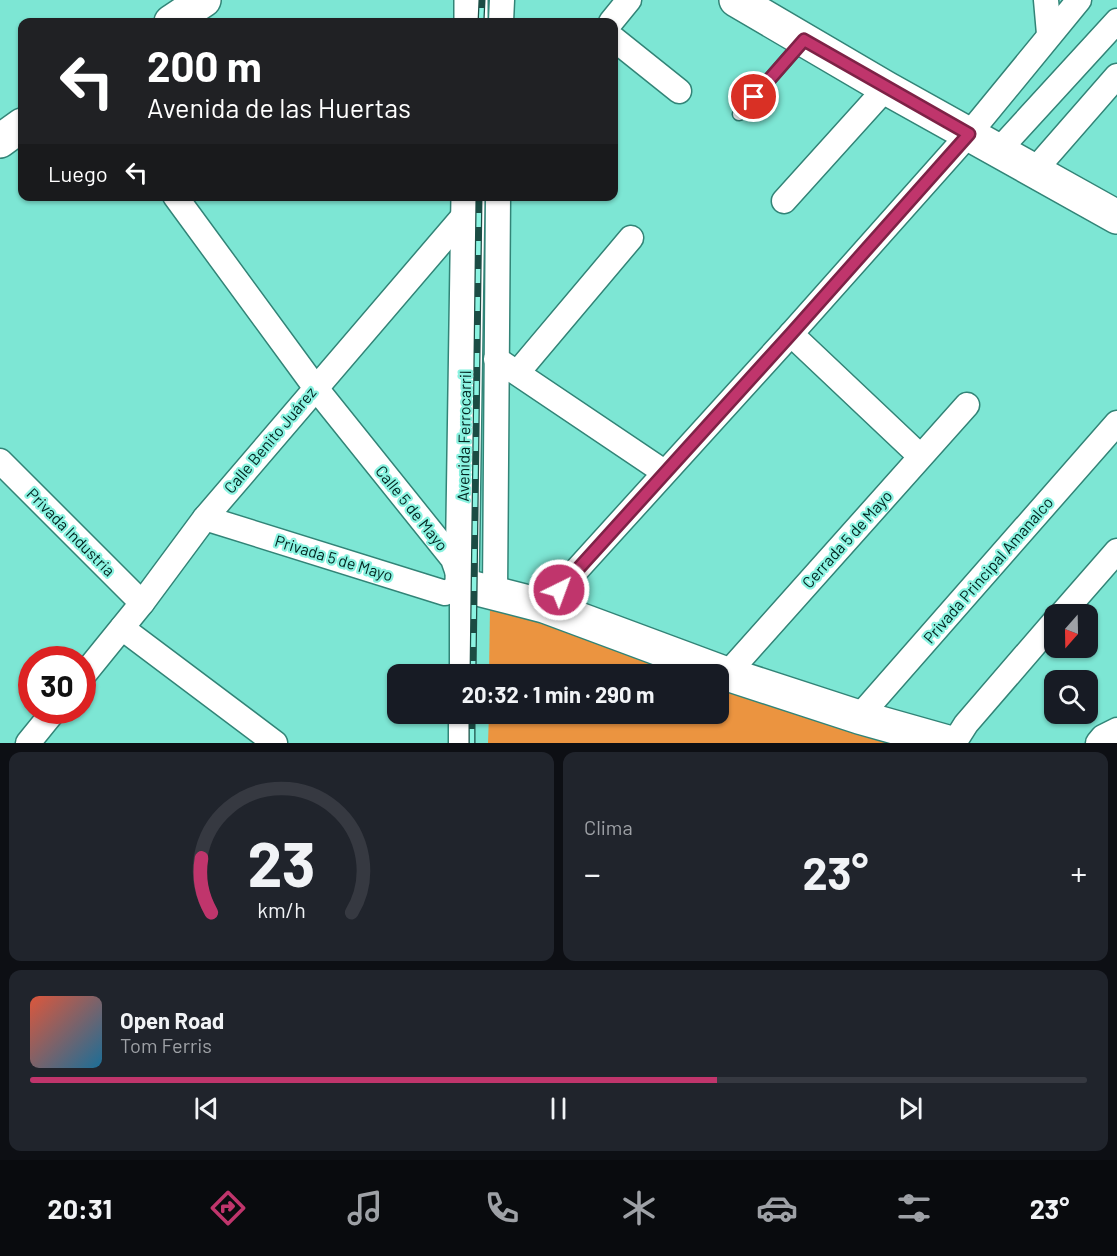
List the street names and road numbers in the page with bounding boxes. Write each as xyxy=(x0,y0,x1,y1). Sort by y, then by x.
street label: Avenida Ferrocarril xyxy=(453,370,474,502)
street label: Calle Benito Juárez xyxy=(220,383,320,497)
street label: Calle 5 de Mayo xyxy=(372,461,453,554)
street label: Privada Industria xyxy=(23,484,119,580)
street label: Cerrada 5 de Mayo xyxy=(798,486,896,592)
street label: Privada Principal Amanalco xyxy=(919,493,1056,647)
street label: Privada 5 de Mayo xyxy=(273,531,395,584)

